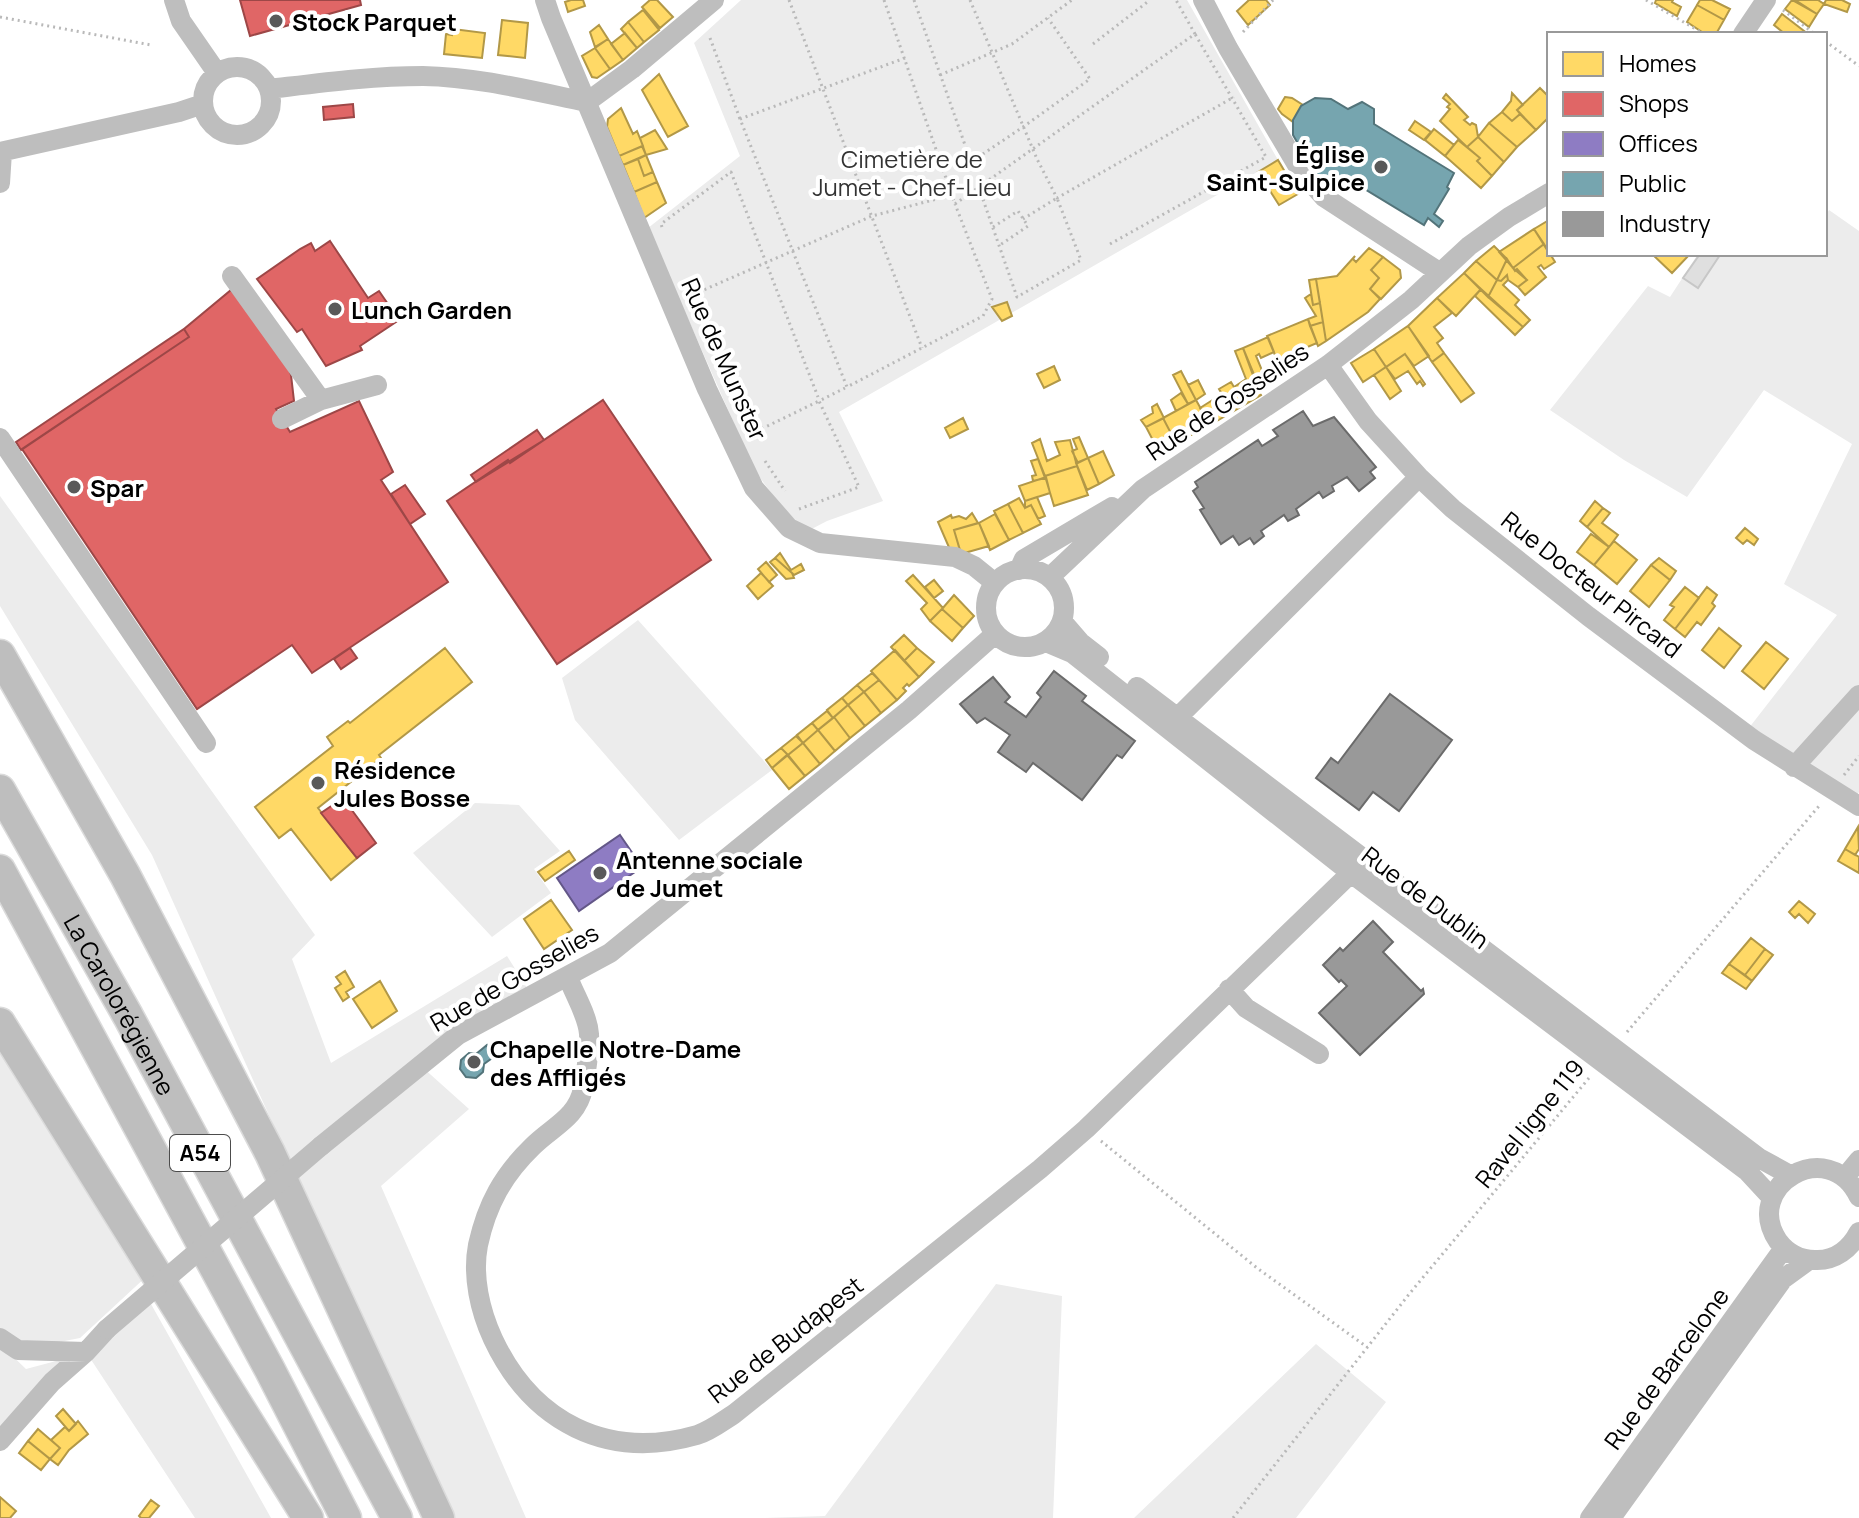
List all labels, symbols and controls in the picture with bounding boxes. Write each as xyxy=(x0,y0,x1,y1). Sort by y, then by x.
place label: Stock Parquet xyxy=(292,5,457,38)
marker: Stock Parquet xyxy=(267,12,285,30)
legend xyxy=(1547,32,1827,256)
text: Homes xyxy=(1619,46,1697,79)
text: Shops xyxy=(1619,86,1689,119)
text: Offices xyxy=(1619,126,1698,159)
place label: Église Saint-Sulpice xyxy=(1206,137,1365,198)
park label: Cimetière de Jumet - Chef-Lieu xyxy=(812,142,1012,203)
marker: Église Saint-Sulpice xyxy=(1372,158,1390,176)
text: Public xyxy=(1619,166,1686,199)
text: Industry xyxy=(1619,206,1711,239)
street label: Rue de Munster xyxy=(674,273,776,446)
place label: Lunch Garden xyxy=(351,293,512,326)
marker: Lunch Garden xyxy=(326,300,344,318)
street label: Rue de Gosselies xyxy=(1139,334,1315,468)
place label: Spar xyxy=(90,471,144,504)
marker: Spar xyxy=(65,478,83,496)
street label: Rue Docteur Pircard xyxy=(1495,503,1689,665)
place label: Résidence Jules Bosse xyxy=(334,753,470,814)
marker: Résidence Jules Bosse xyxy=(309,774,327,792)
street label: Rue de Dublin xyxy=(1356,838,1496,956)
place label: Antenne sociale de Jumet xyxy=(616,843,803,904)
marker: Antenne sociale de Jumet xyxy=(591,864,609,882)
street label: La Carolorégienne xyxy=(57,908,184,1101)
street label: Rue de Gosselies xyxy=(424,915,604,1039)
place label: Chapelle Notre-Dame des Affligés xyxy=(490,1032,741,1093)
street label: Ravel ligne 119 xyxy=(1467,1052,1591,1194)
marker: Chapelle Notre-Dame des Affligés xyxy=(465,1053,483,1071)
road number: A54 xyxy=(170,1135,230,1171)
street label: Rue de Budapest xyxy=(701,1268,869,1410)
street label: Rue de Barcelone xyxy=(1596,1280,1736,1456)

